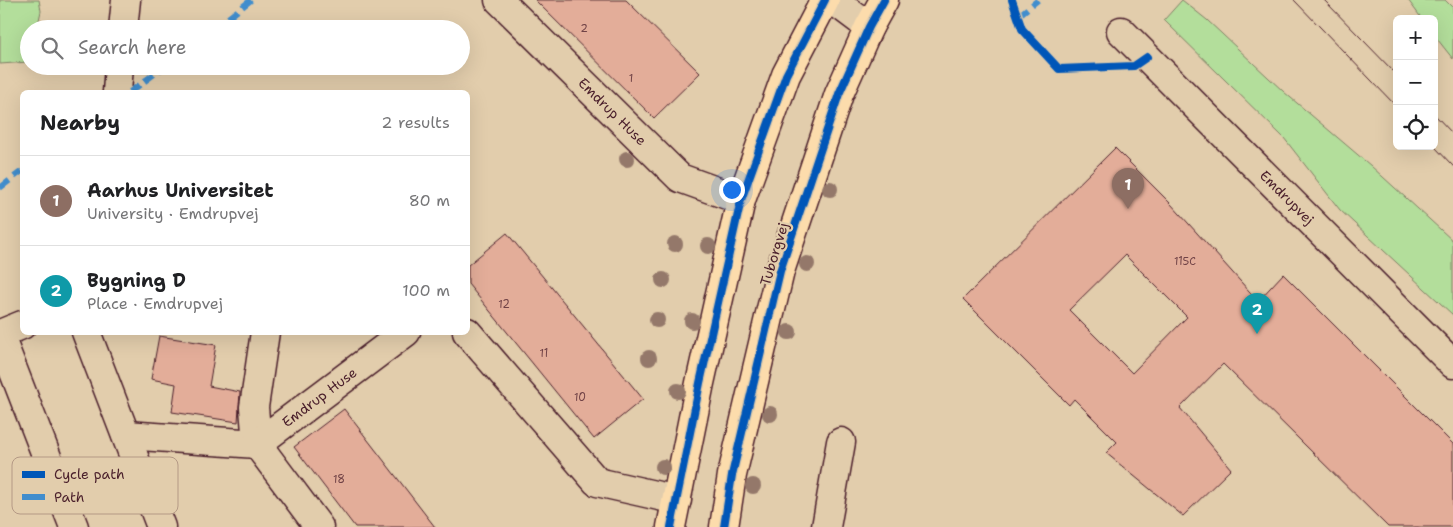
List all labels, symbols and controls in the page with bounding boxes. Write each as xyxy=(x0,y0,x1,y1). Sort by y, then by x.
map controls xyxy=(1393,15,1438,150)
button: + xyxy=(1393,15,1438,60)
search box xyxy=(20,20,470,75)
house number: 2 xyxy=(580,21,588,36)
icon: search xyxy=(38,34,66,62)
text: Search here xyxy=(78,35,187,60)
button: − xyxy=(1393,60,1438,105)
house number: 1 xyxy=(629,71,633,86)
street label: Emdrup Huse xyxy=(574,74,650,149)
button: locate xyxy=(1393,105,1438,150)
text: Nearby xyxy=(40,109,120,137)
text: 2 results xyxy=(381,112,450,133)
street label: Emdrupvej xyxy=(1256,166,1318,228)
pin: 1 xyxy=(1112,168,1144,209)
your location xyxy=(719,177,745,203)
text: Aarhus Universitet xyxy=(87,178,274,203)
text: 1 xyxy=(52,190,60,211)
text: 80 m xyxy=(409,190,450,211)
text: University · Emdrupvej xyxy=(87,203,259,224)
street label: Tuborgvej xyxy=(756,220,792,288)
house number: 115C xyxy=(1174,254,1196,269)
text: Bygning D xyxy=(87,268,186,293)
text: 2 xyxy=(50,280,62,301)
text: 100 m xyxy=(402,280,450,301)
text: Place · Emdrupvej xyxy=(87,293,223,314)
pin: 2 xyxy=(1241,293,1273,334)
house number: 12 xyxy=(498,297,510,312)
house number: 11 xyxy=(540,346,548,361)
street label: Emdrup Huse xyxy=(278,363,360,431)
house number: 10 xyxy=(574,390,586,405)
legend xyxy=(12,457,178,514)
text: Cycle path xyxy=(54,465,125,483)
house number: 18 xyxy=(333,472,345,487)
text: Path xyxy=(54,488,85,506)

